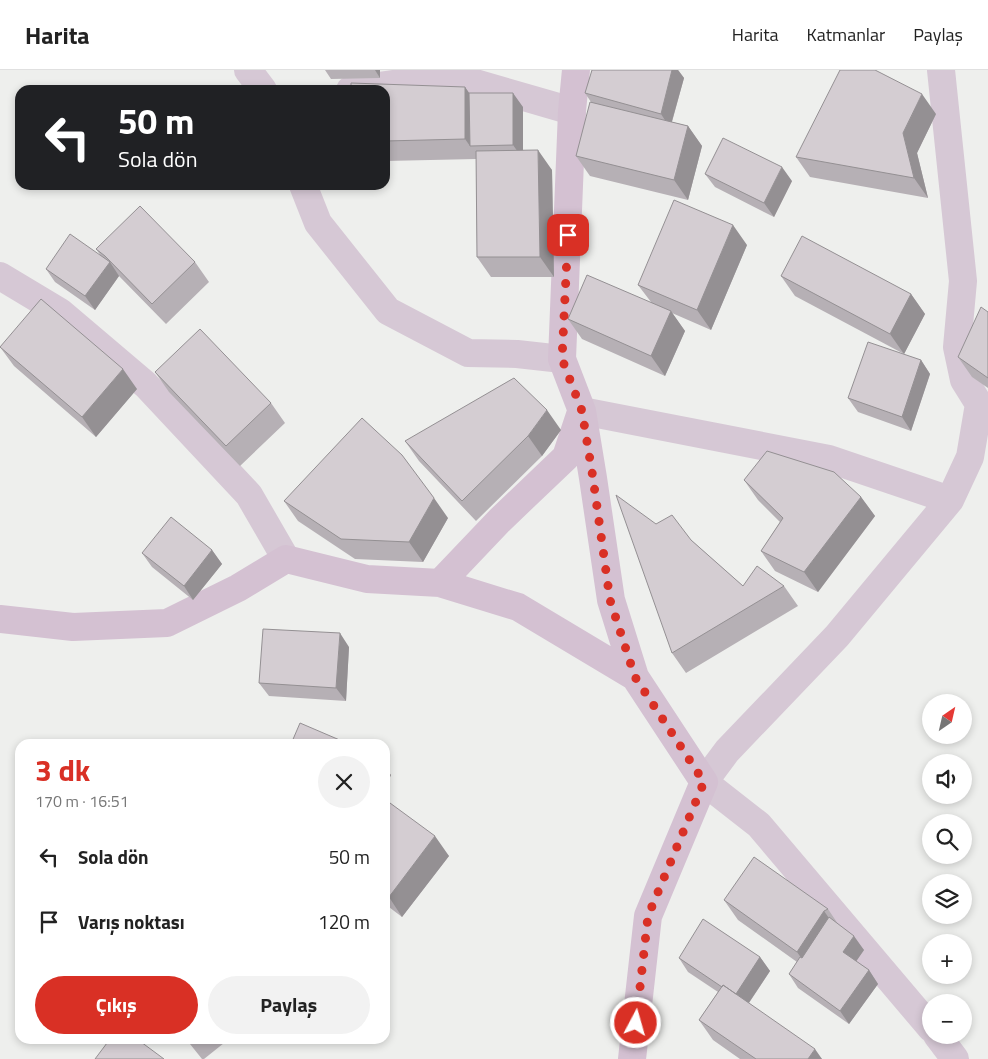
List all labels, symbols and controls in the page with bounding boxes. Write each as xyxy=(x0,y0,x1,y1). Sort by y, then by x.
text: Harita xyxy=(25,17,90,53)
text: Harita xyxy=(732,21,779,48)
text: Katmanlar xyxy=(807,21,885,48)
text: Paylaş xyxy=(913,21,963,48)
text: 50 m xyxy=(118,94,194,148)
icon: left xyxy=(35,105,100,170)
text: Sola dön xyxy=(118,142,198,176)
pin xyxy=(547,214,589,256)
icon: arrive xyxy=(554,221,582,249)
north arrow xyxy=(922,694,972,744)
map controls xyxy=(922,694,972,1044)
text: 3 dk xyxy=(35,747,90,793)
button: sound xyxy=(922,754,972,804)
button: close xyxy=(318,756,370,808)
text: 170 m · 16:51 xyxy=(35,789,129,813)
button: search xyxy=(922,814,972,864)
text: Sola dön xyxy=(78,842,149,871)
text: 50 m xyxy=(329,842,370,871)
icon: left xyxy=(35,843,63,871)
button: layers xyxy=(922,874,972,924)
text: Varış noktası xyxy=(78,907,185,936)
text: 120 m xyxy=(318,907,370,936)
icon: arrive xyxy=(35,908,63,936)
button: + xyxy=(922,934,972,984)
button: Çıkış xyxy=(35,976,198,1034)
button: Paylaş xyxy=(208,976,370,1034)
button: − xyxy=(922,994,972,1044)
position arrow xyxy=(609,996,661,1048)

